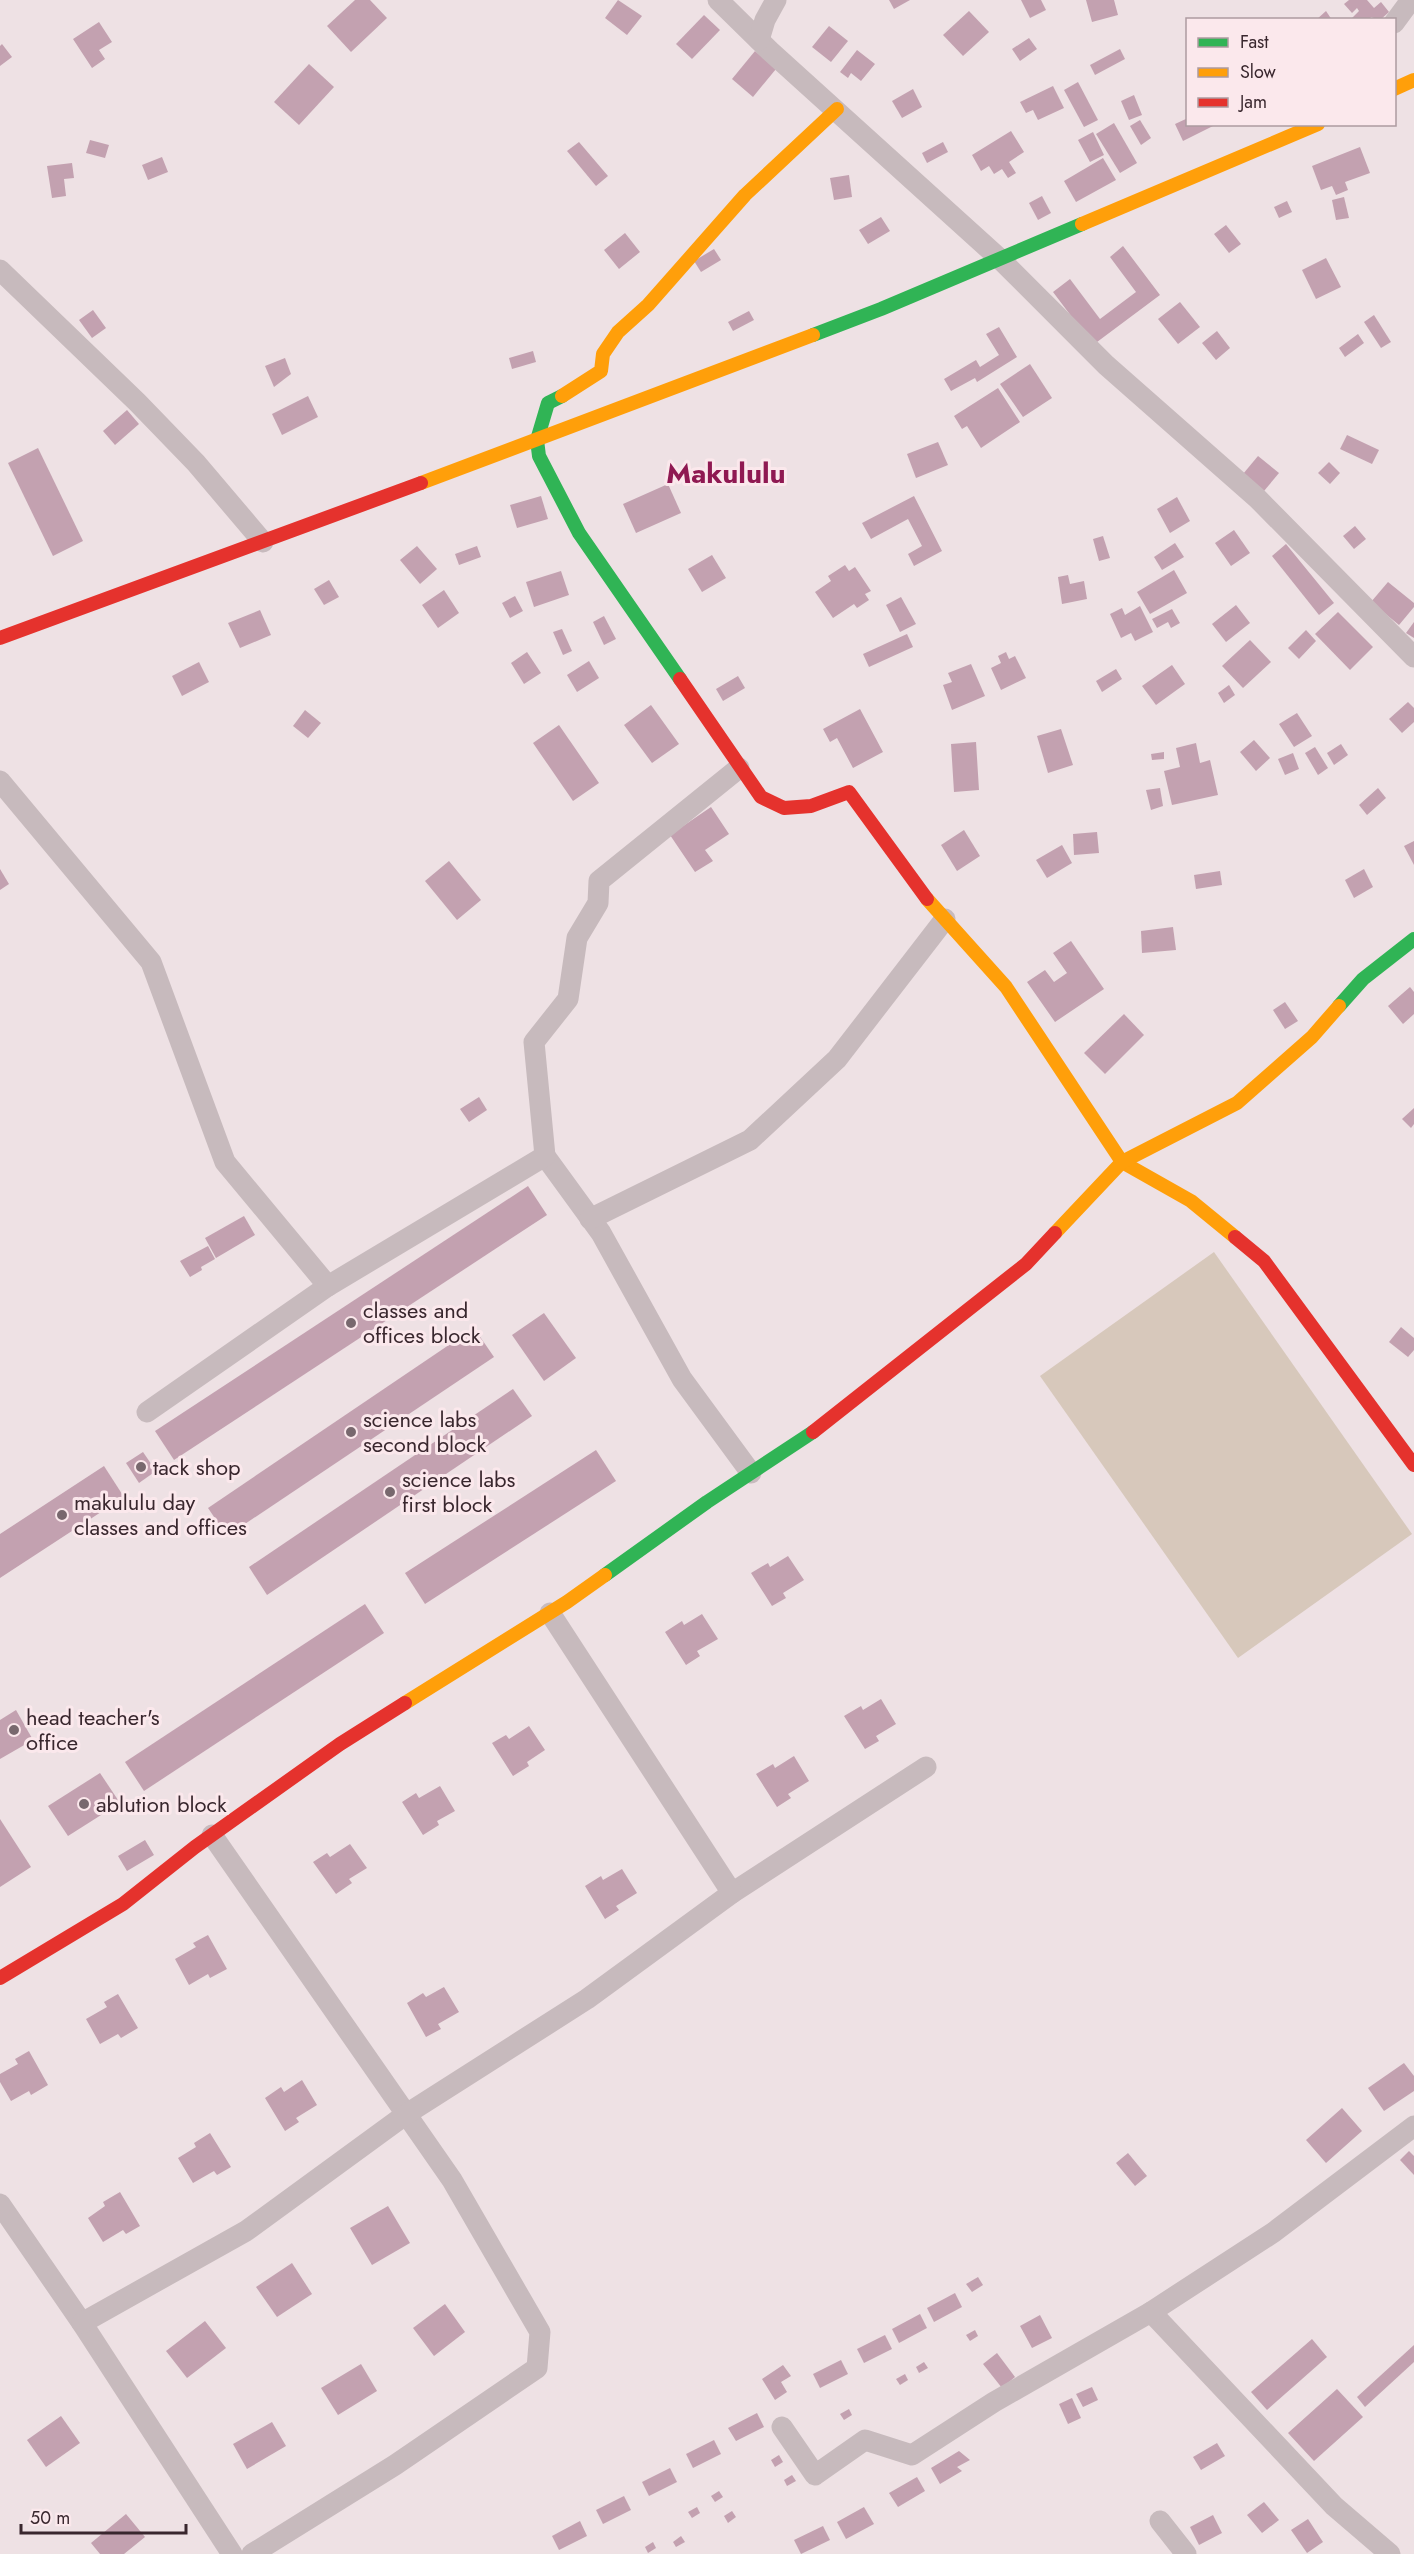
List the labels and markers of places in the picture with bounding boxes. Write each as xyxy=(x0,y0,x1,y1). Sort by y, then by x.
place label: classes and offices block xyxy=(363,1294,481,1351)
marker: classes and offices block xyxy=(344,1316,358,1330)
place label: science labs second block xyxy=(363,1403,487,1460)
marker: science labs second block xyxy=(344,1425,358,1439)
place label: tack shop xyxy=(153,1451,241,1483)
marker: tack shop xyxy=(134,1460,148,1474)
place label: science labs first block xyxy=(402,1463,516,1520)
marker: science labs first block xyxy=(383,1485,397,1499)
place label: makululu day classes and offices xyxy=(74,1486,247,1543)
marker: makululu day classes and offices xyxy=(55,1508,69,1522)
place label: head teacher's office xyxy=(26,1701,160,1758)
marker: head teacher's office xyxy=(7,1723,21,1737)
place label: ablution block xyxy=(96,1788,227,1820)
marker: ablution block xyxy=(77,1797,91,1811)

